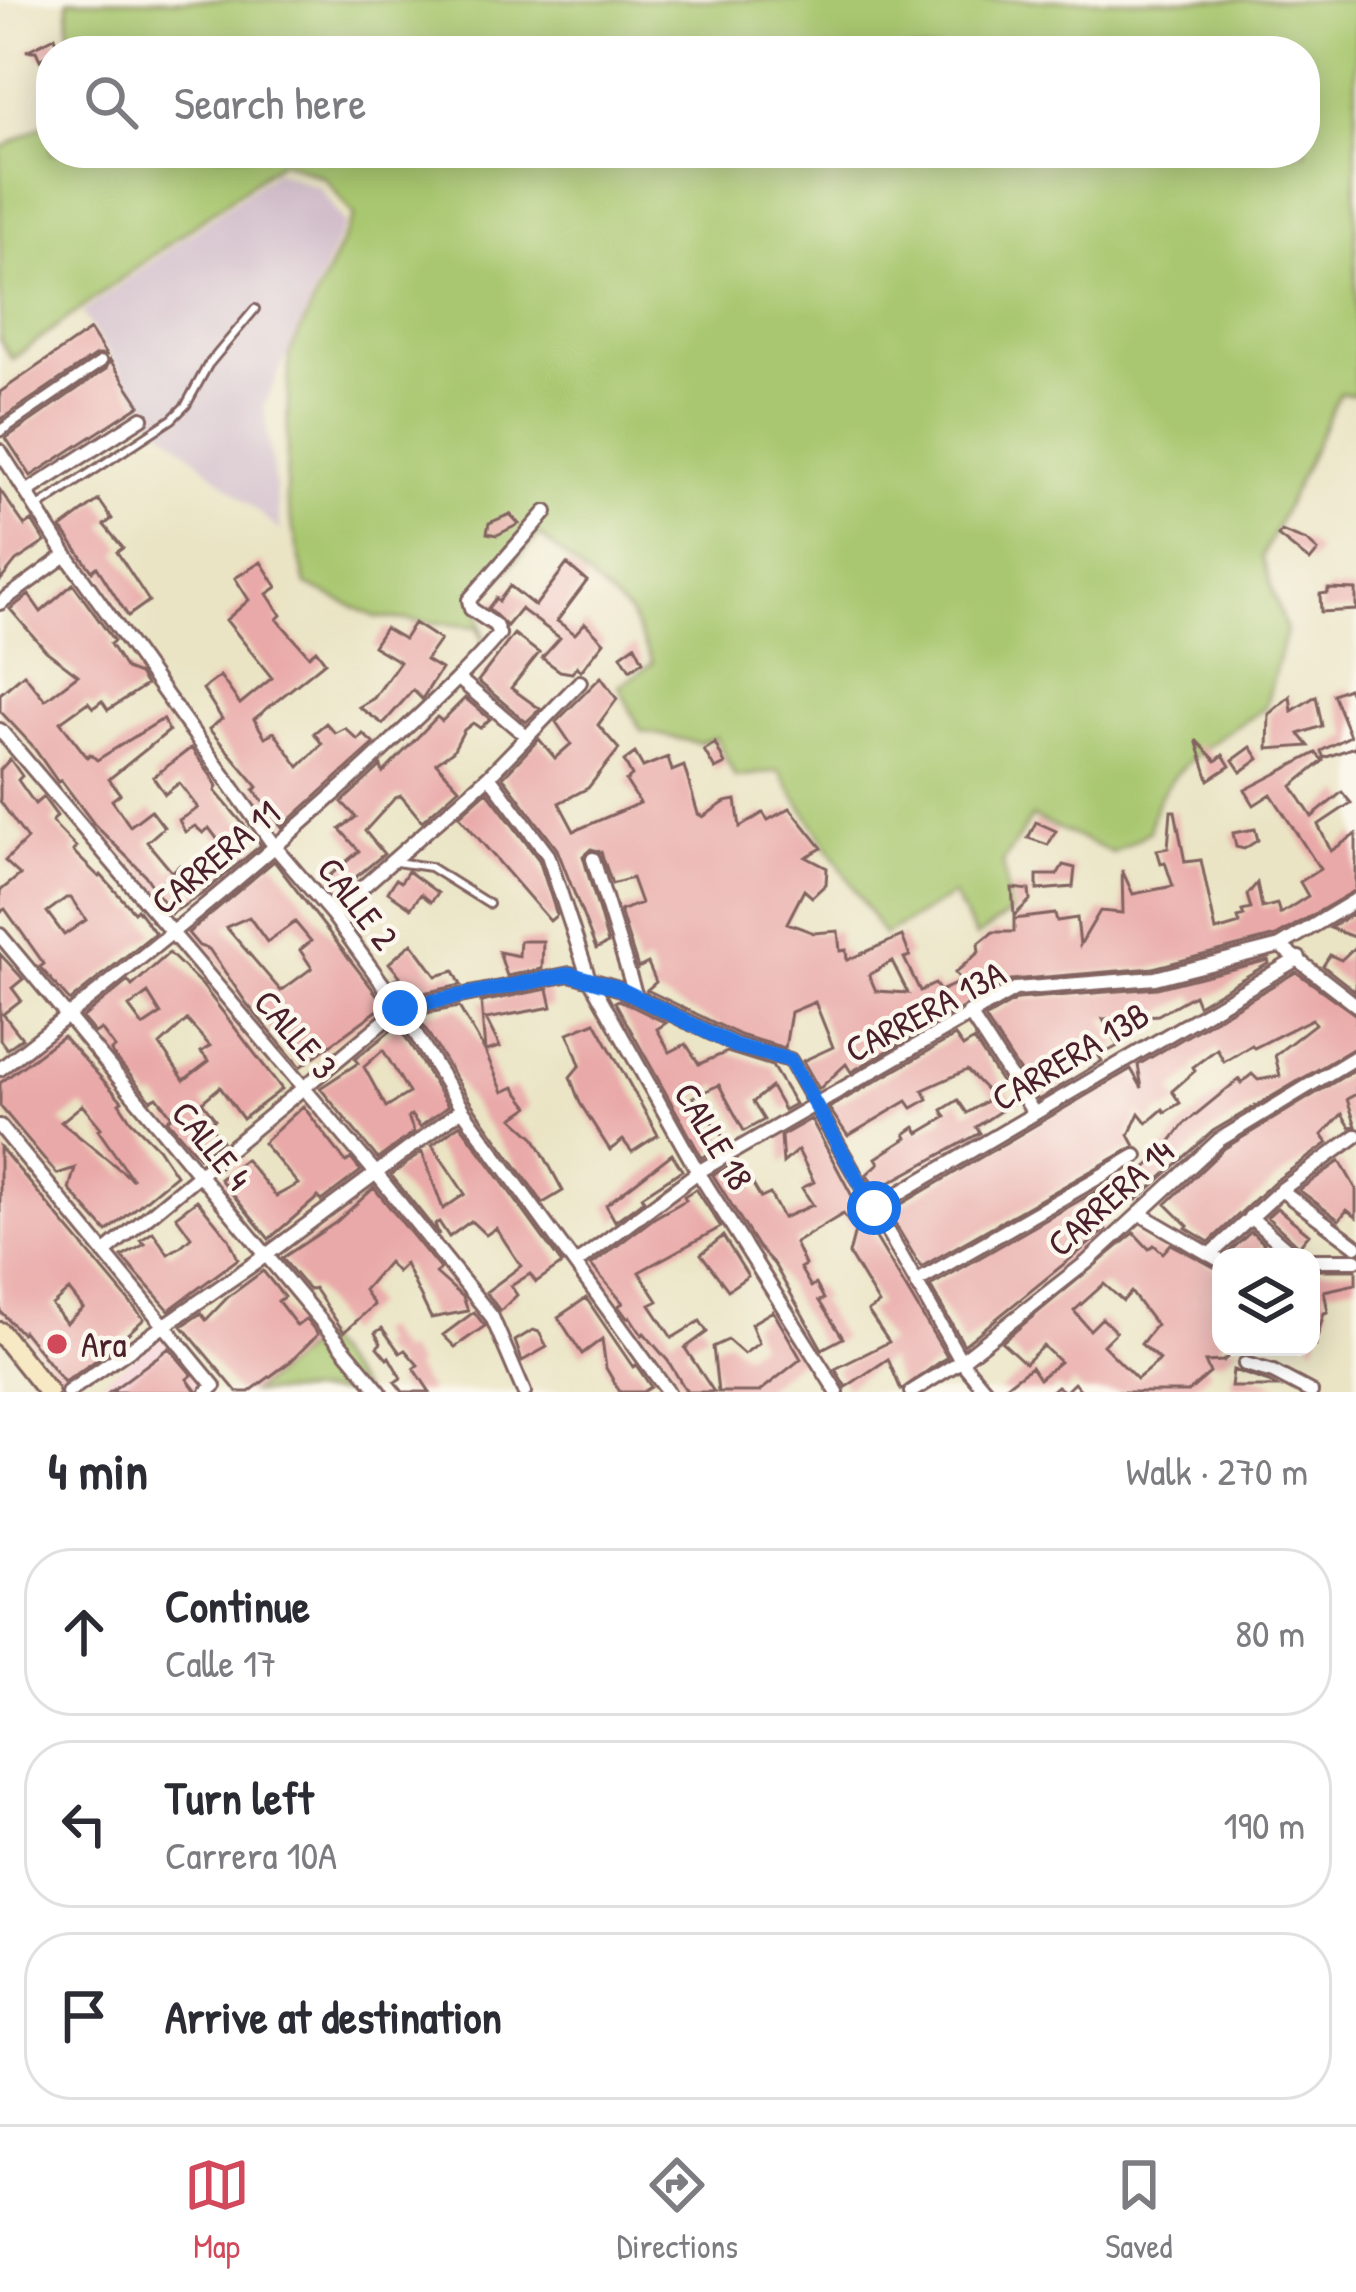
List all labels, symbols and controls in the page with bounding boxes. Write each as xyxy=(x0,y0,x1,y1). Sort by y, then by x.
search box xyxy=(36,36,1320,168)
icon: search xyxy=(78,69,144,135)
text: Search here xyxy=(174,72,366,133)
street label: CARRERA 11 xyxy=(140,788,290,925)
street label: CALLE 2 xyxy=(307,846,410,959)
street label: CARRERA 13A xyxy=(836,948,1013,1073)
street label: CALLE 3 xyxy=(244,978,349,1089)
route end xyxy=(373,981,427,1035)
street label: CARRERA 13B xyxy=(982,989,1158,1122)
street label: CALLE 18 xyxy=(663,1073,766,1198)
street label: CALLE 4 xyxy=(161,1090,263,1200)
street label: CARRERA 14 xyxy=(1036,1127,1184,1267)
route start xyxy=(847,1181,901,1235)
map controls xyxy=(1212,1248,1320,1356)
button: layers xyxy=(1212,1248,1320,1356)
place label: Ara xyxy=(81,1319,127,1368)
marker: Ara xyxy=(44,1331,70,1357)
text: 4 min xyxy=(48,1436,148,1505)
text: Walk · 270 m xyxy=(1126,1444,1308,1497)
text: Continue xyxy=(165,1575,310,1636)
icon: ahead xyxy=(51,1599,117,1665)
text: 80 m xyxy=(1235,1606,1305,1659)
text: Calle 17 xyxy=(165,1636,276,1689)
text: Turn left xyxy=(165,1767,314,1828)
icon: left xyxy=(51,1791,117,1857)
text: 190 m xyxy=(1224,1798,1305,1851)
text: Carrera 10A xyxy=(165,1828,337,1881)
icon: arrive xyxy=(51,1983,117,2049)
text: Arrive at destination xyxy=(165,1986,502,2047)
tab: Map xyxy=(184,2152,250,2268)
tab: Directions xyxy=(617,2152,738,2268)
tab: Saved xyxy=(1105,2152,1172,2268)

